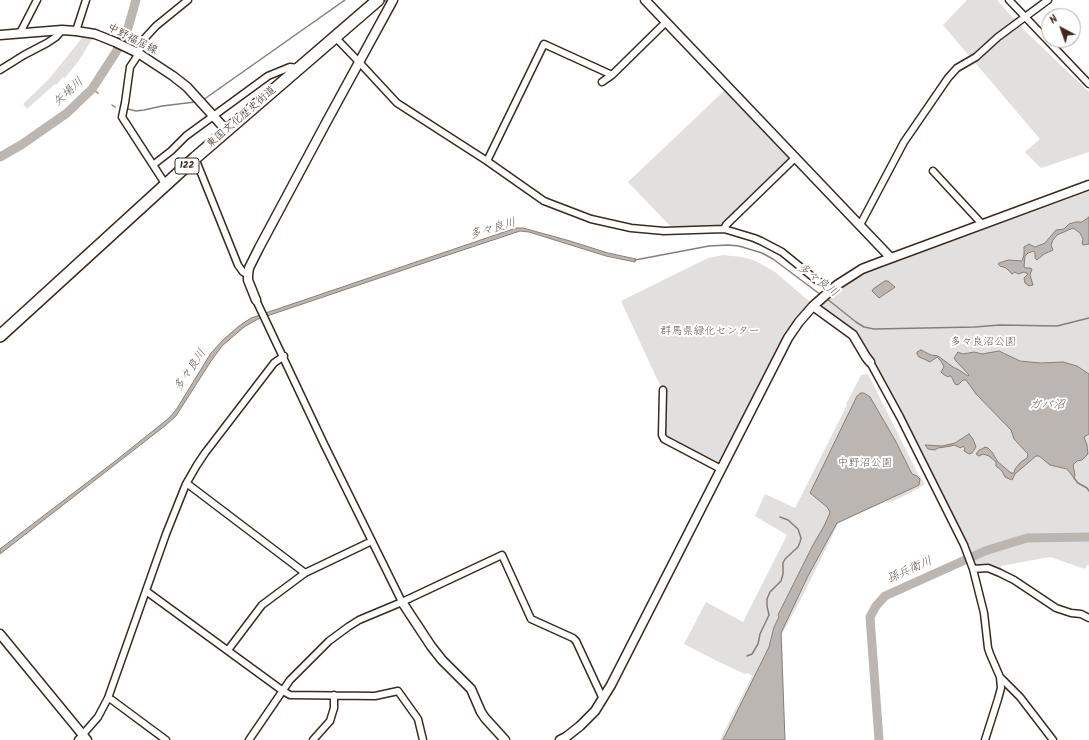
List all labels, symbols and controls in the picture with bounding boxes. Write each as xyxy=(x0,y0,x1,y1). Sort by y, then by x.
north arrow xyxy=(1041,8,1081,48)
text: N xyxy=(1045,11,1062,29)
street label: 中野福居線 xyxy=(105,22,159,58)
water label: 矢場川 xyxy=(51,75,87,111)
street label: 東国文化歴史街道 xyxy=(204,84,280,152)
road number: 122 xyxy=(175,158,199,174)
water label: 多々良川 xyxy=(468,216,518,244)
water label: 多々良川 xyxy=(793,261,841,301)
park label: 群馬県緑化センター xyxy=(661,325,759,339)
park label: 多々良沼公園 xyxy=(950,336,1016,350)
water label: 多々良川 xyxy=(172,347,210,395)
water label: ガバ沼 xyxy=(1029,399,1065,413)
park label: 中野沼公園 xyxy=(838,457,892,471)
water label: 孫兵衛川 xyxy=(885,555,935,587)

